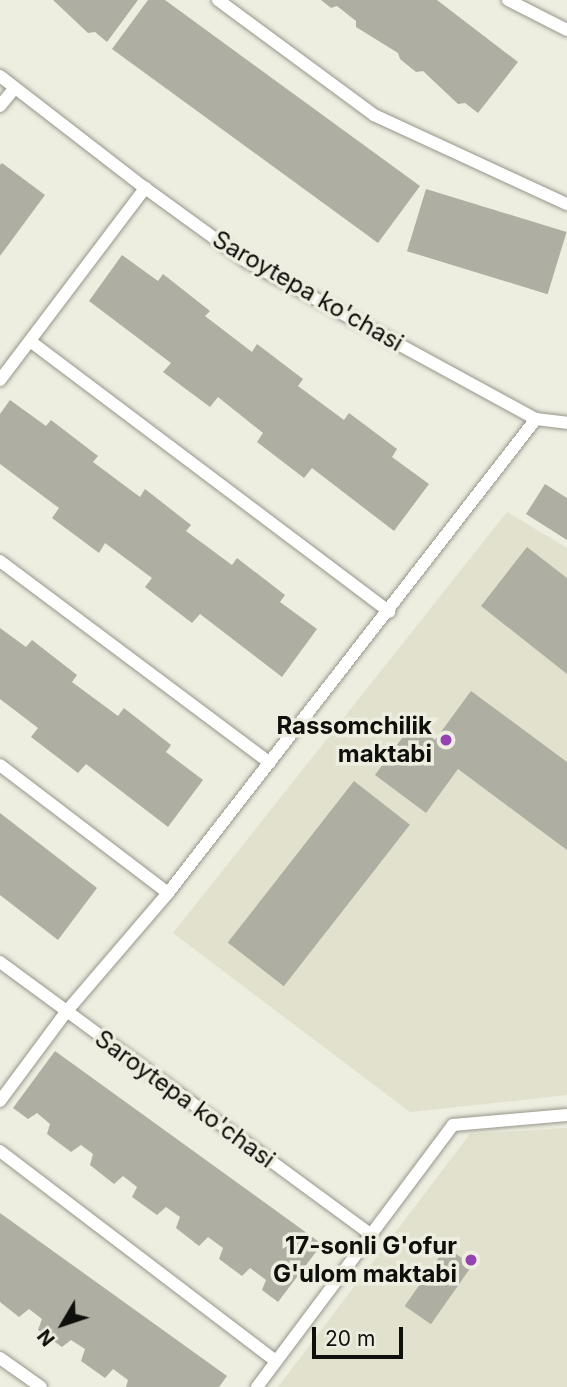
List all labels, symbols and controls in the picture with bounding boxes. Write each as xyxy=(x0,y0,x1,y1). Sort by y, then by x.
street label: Saroytepa ko'chasi xyxy=(208,225,408,357)
place label: Rassomchilik maktabi xyxy=(276,712,432,768)
marker: Rassomchilik maktabi xyxy=(438,732,454,748)
street label: Saroytepa ko'chasi xyxy=(89,1024,281,1174)
place label: 17-sonli G'ofur G'ulom maktabi xyxy=(273,1232,457,1288)
marker: 17-sonli G'ofur G'ulom maktabi xyxy=(463,1252,479,1268)
north arrow xyxy=(28,1289,98,1359)
scale bar xyxy=(315,1314,406,1358)
text: N xyxy=(33,1325,60,1350)
text: 20 m xyxy=(325,1326,375,1351)

